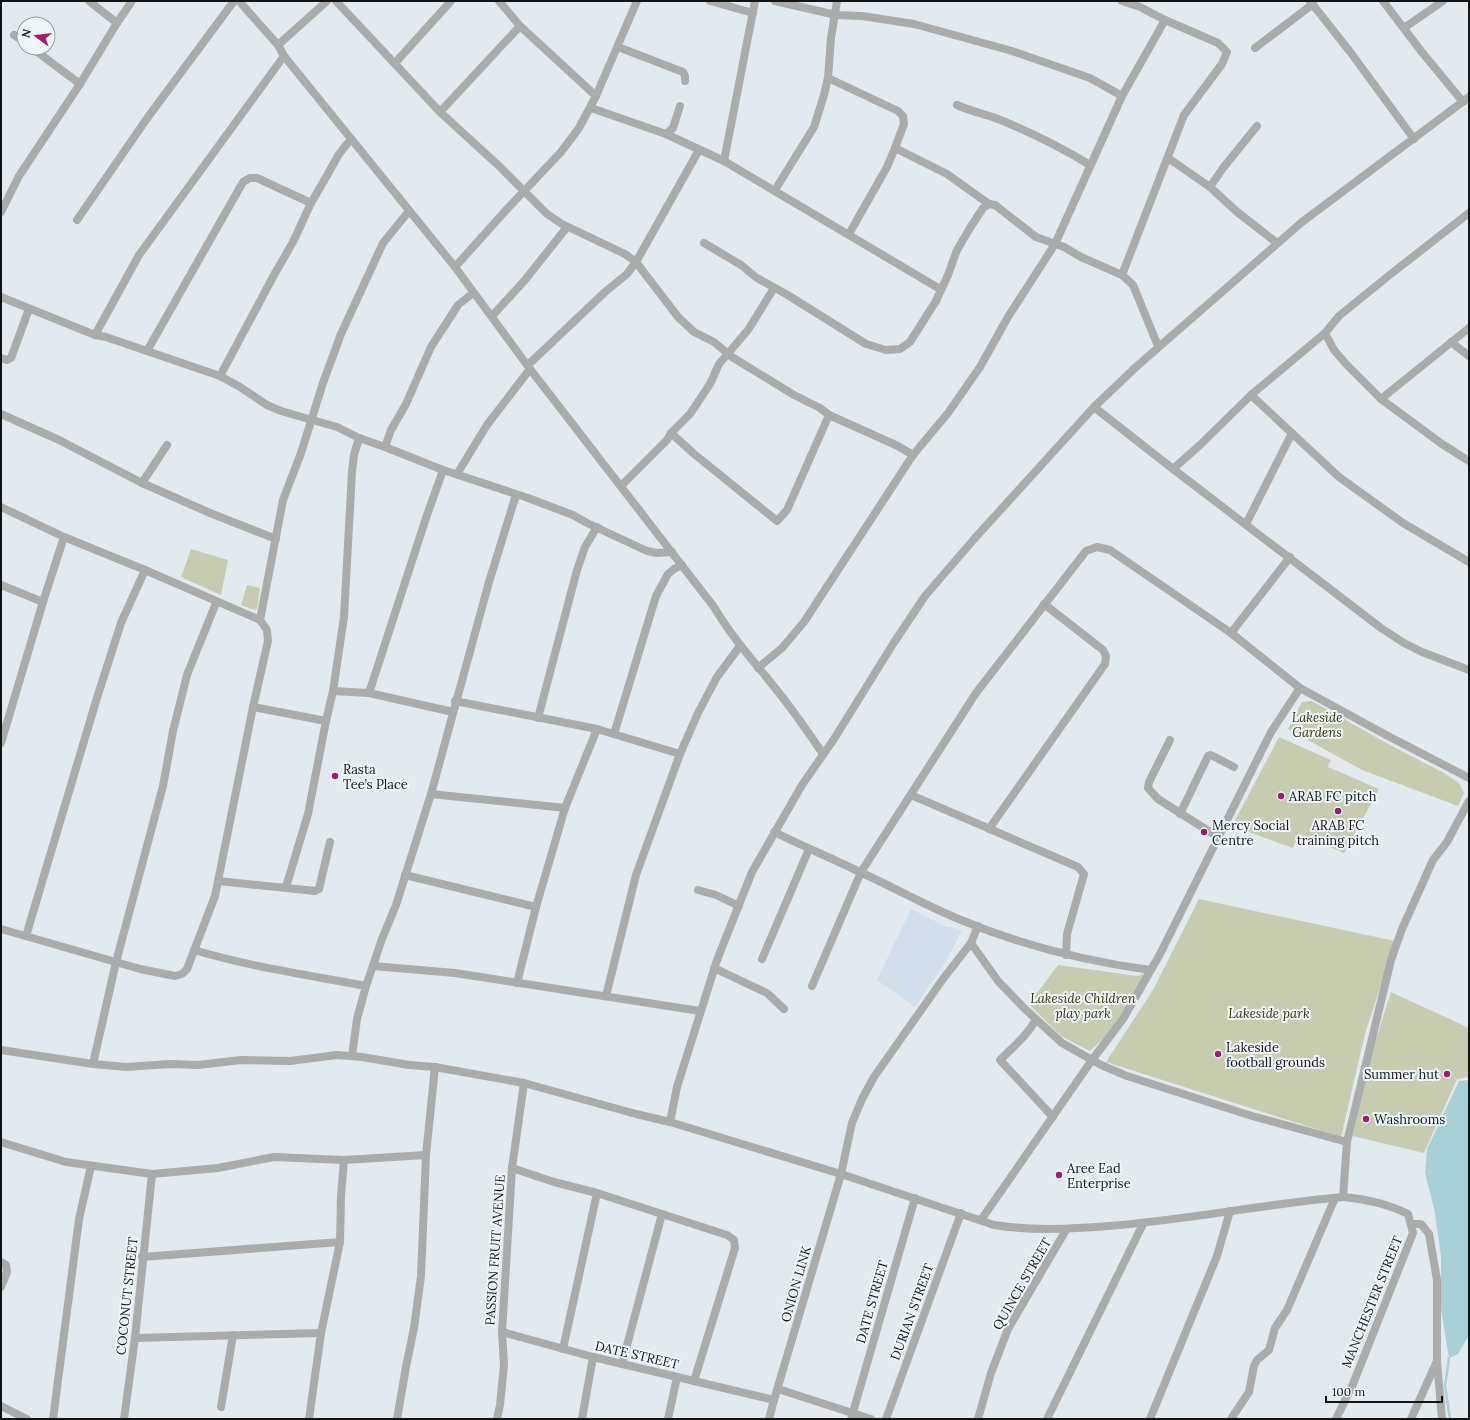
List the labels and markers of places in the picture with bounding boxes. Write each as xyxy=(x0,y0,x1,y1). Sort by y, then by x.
place label: Rasta Tee’s Place xyxy=(343,761,408,793)
marker: Rasta Tee’s Place xyxy=(330,771,340,781)
place label: ARAB FC pitch xyxy=(1288,788,1377,805)
marker: ARAB FC pitch xyxy=(1276,791,1286,801)
marker: ARAB FC training pitch xyxy=(1333,806,1343,816)
place label: Mercy Social Centre xyxy=(1212,817,1290,849)
place label: ARAB FC training pitch xyxy=(1297,817,1379,849)
marker: Mercy Social Centre xyxy=(1199,827,1209,837)
place label: Lakeside football grounds xyxy=(1226,1039,1325,1071)
marker: Lakeside football grounds xyxy=(1213,1049,1223,1059)
place label: Summer hut xyxy=(1364,1066,1439,1083)
marker: Summer hut xyxy=(1442,1069,1452,1079)
place label: Washrooms xyxy=(1374,1111,1445,1128)
marker: Washrooms xyxy=(1361,1114,1371,1124)
place label: Aree Ead Enterprise xyxy=(1066,1160,1131,1192)
marker: Aree Ead Enterprise xyxy=(1054,1170,1064,1180)

